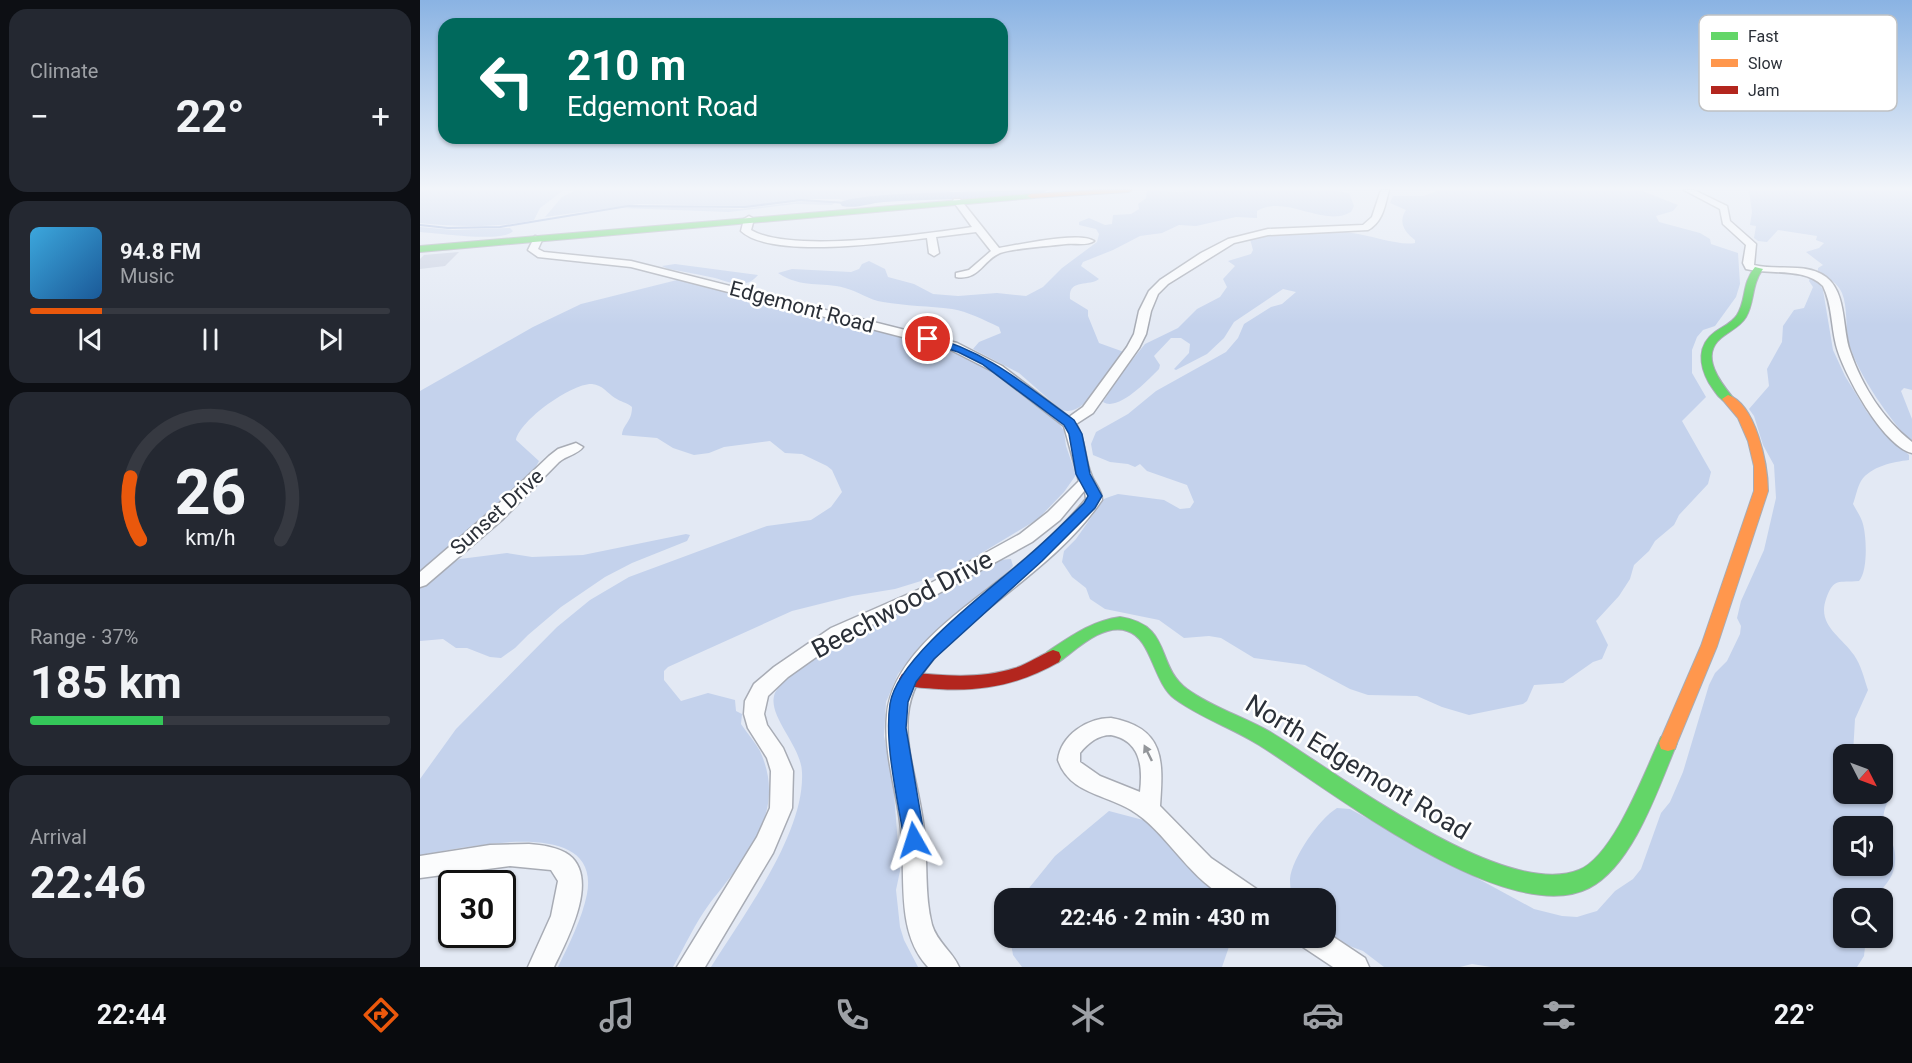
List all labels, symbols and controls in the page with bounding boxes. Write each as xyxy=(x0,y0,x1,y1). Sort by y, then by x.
legend xyxy=(1699,15,1897,111)
text: Fast xyxy=(1748,27,1779,46)
text: 210 m xyxy=(567,41,686,90)
icon: left xyxy=(468,42,546,120)
text: Slow xyxy=(1748,54,1783,73)
text: Climate xyxy=(30,59,98,83)
text: Jam xyxy=(1748,81,1780,100)
text: 22° xyxy=(175,90,245,143)
text: Edgemont Road xyxy=(567,91,758,123)
text: − xyxy=(30,97,49,136)
text: + xyxy=(371,97,390,136)
text: 94.8 FM xyxy=(120,239,201,264)
text: Music xyxy=(120,264,174,288)
street label: Edgemont Road xyxy=(727,276,877,338)
pin xyxy=(902,313,953,364)
icon: arrive xyxy=(911,322,944,355)
icon: previous xyxy=(74,323,107,356)
icon: pause xyxy=(194,323,227,356)
icon: next xyxy=(314,323,347,356)
text: 26 xyxy=(174,457,246,530)
street label: Sunset Drive xyxy=(446,464,548,560)
text: km/h xyxy=(185,526,235,551)
street label: Beechwood Drive xyxy=(806,544,998,664)
text: Range · 37% xyxy=(30,625,138,649)
text: 185 km xyxy=(30,656,182,709)
street label: North Edgemont Road xyxy=(1240,688,1476,846)
one-way arrow xyxy=(1143,744,1153,761)
north arrow xyxy=(1833,744,1893,804)
map controls xyxy=(1833,744,1893,948)
position arrow xyxy=(882,808,946,872)
button: sound xyxy=(1833,816,1893,876)
text: Arrival xyxy=(30,825,87,849)
text: 22:46 xyxy=(30,856,146,909)
speed limit sign: 30 xyxy=(438,870,516,948)
button: search xyxy=(1833,888,1893,948)
text: 22:46 · 2 min · 430 m xyxy=(1060,905,1270,930)
icon: directions xyxy=(360,994,402,1036)
icon: music xyxy=(596,994,638,1036)
icon: phone xyxy=(831,994,873,1036)
icon: climate xyxy=(1067,994,1109,1036)
icon: car xyxy=(1302,994,1344,1036)
icon: filters xyxy=(1538,994,1580,1036)
text: 22:44 xyxy=(97,999,166,1031)
text: 22° xyxy=(1774,999,1815,1031)

